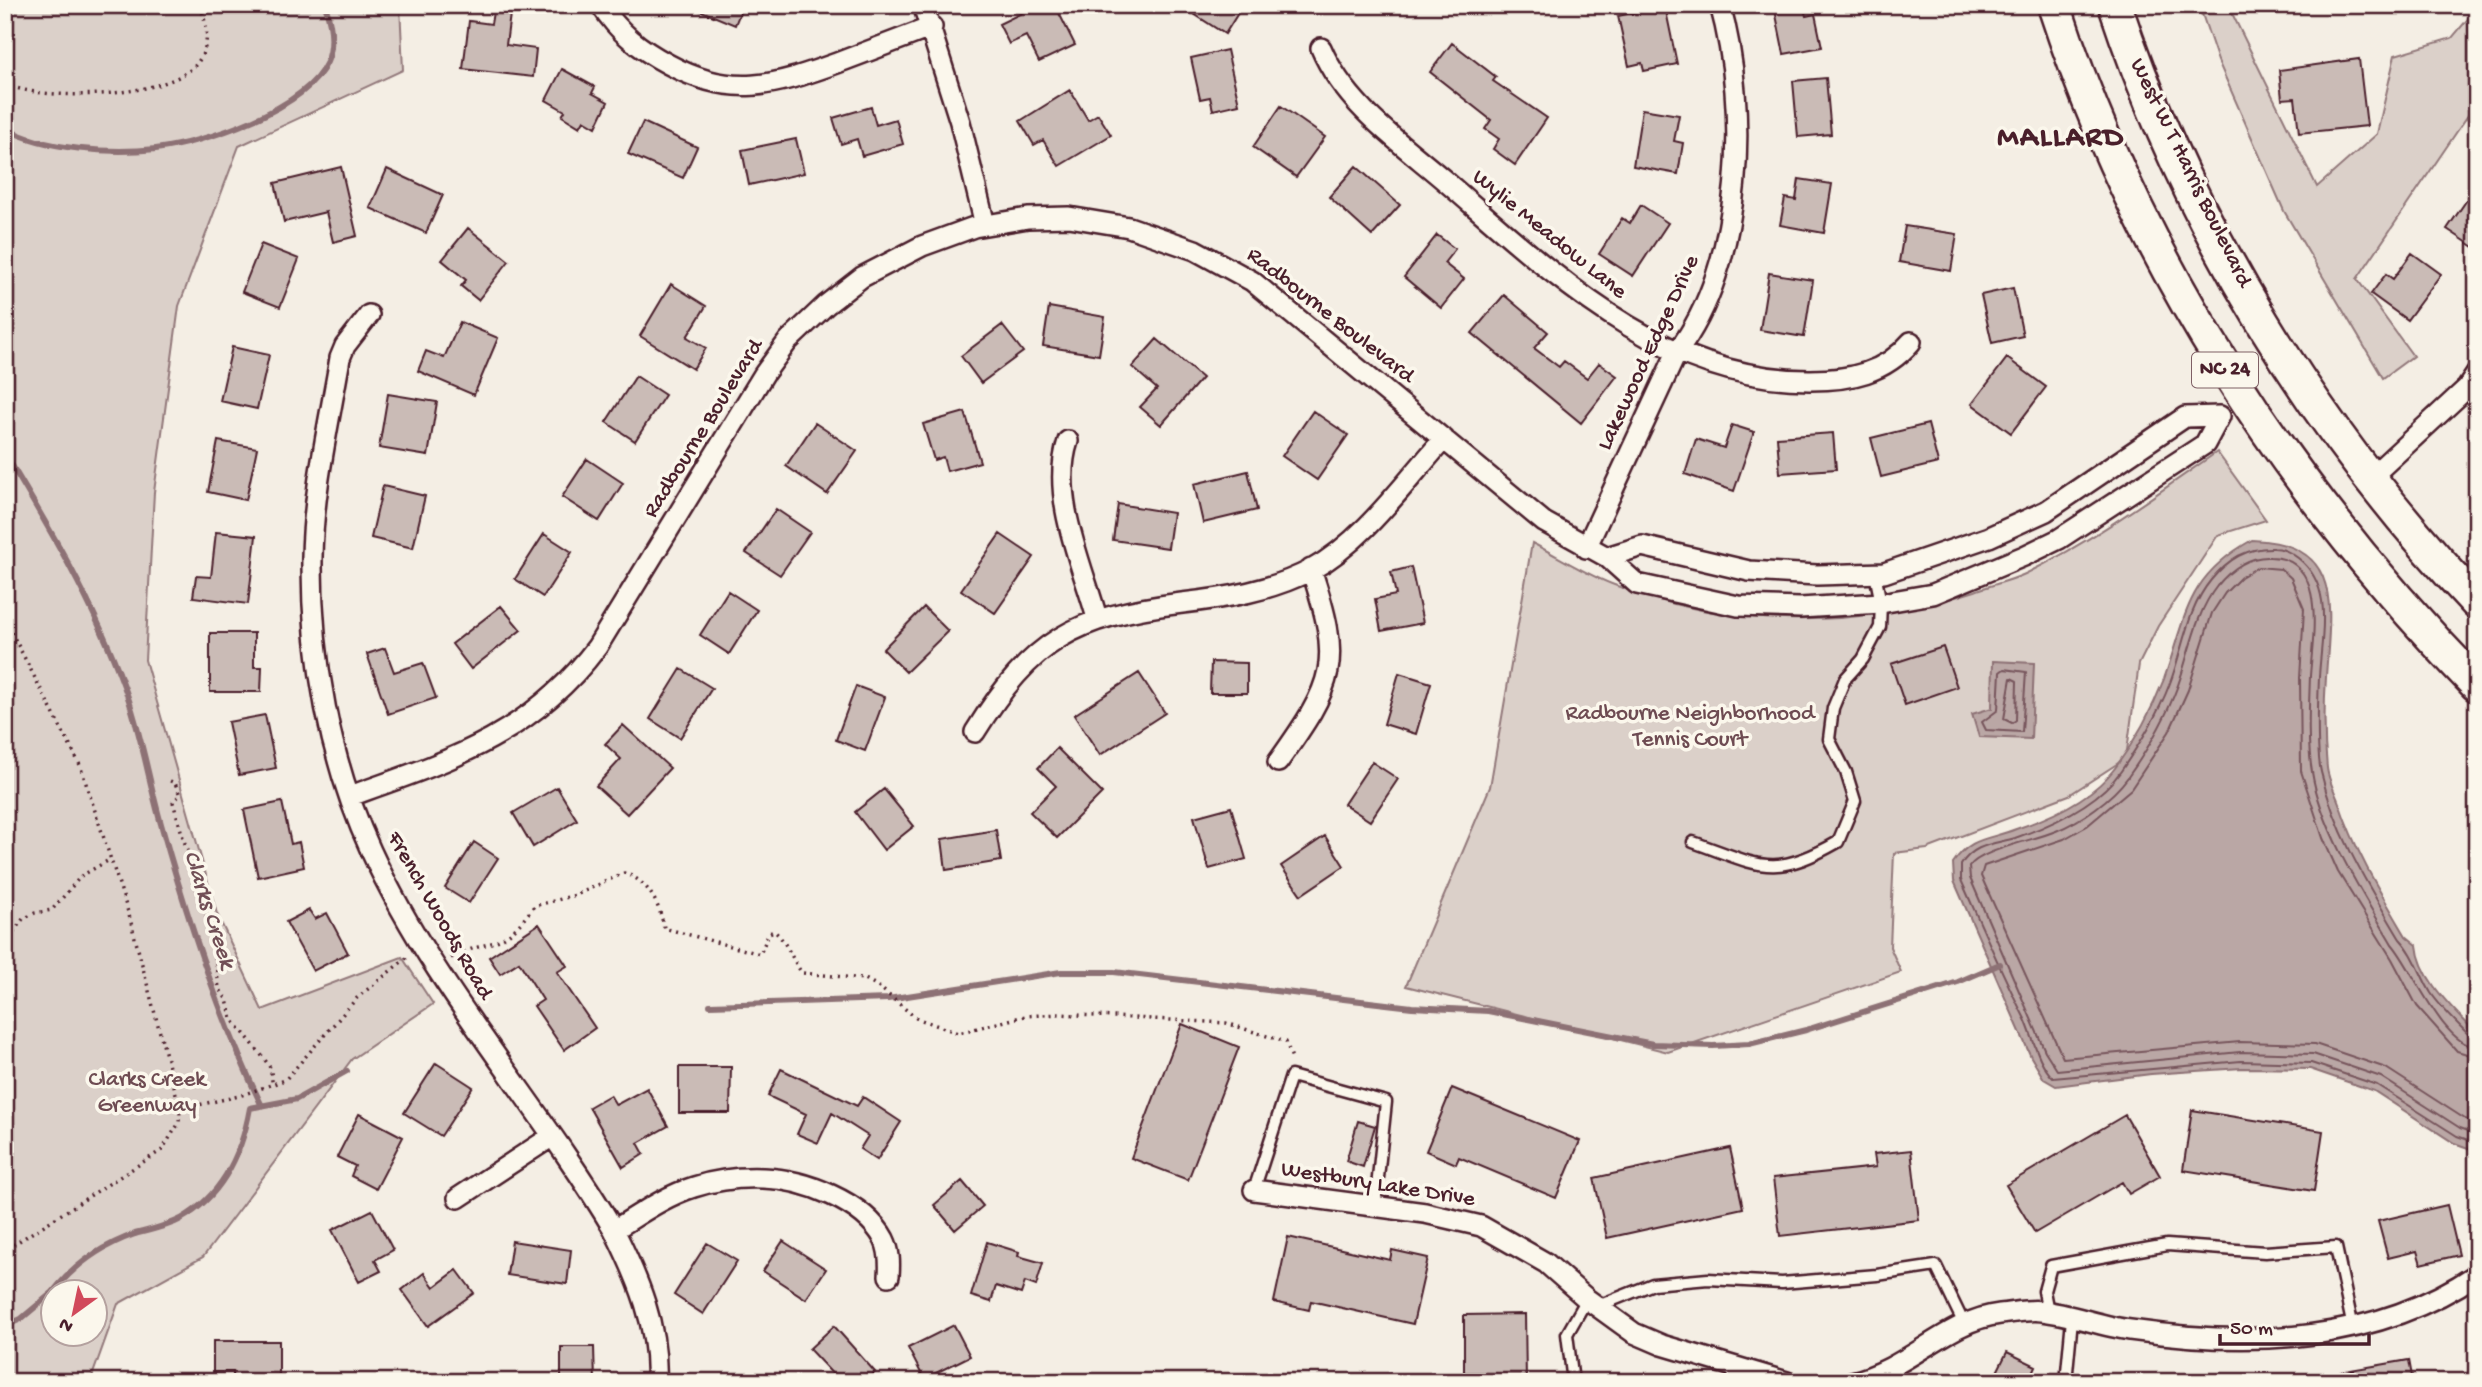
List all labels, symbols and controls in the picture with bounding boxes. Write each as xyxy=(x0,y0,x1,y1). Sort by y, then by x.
street label: West W T Harris Boulevard xyxy=(2123,54,2258,293)
district label: MALLARD xyxy=(1997,122,2125,157)
street label: Wylie Meadow Lane xyxy=(1466,164,1633,306)
street label: Radbourne Boulevard xyxy=(1241,242,1420,391)
street label: Lakewood Edge Drive xyxy=(1592,250,1707,455)
street label: Radbourne Boulevard xyxy=(638,333,771,523)
road number: NC 24 xyxy=(2192,352,2258,388)
park label: Radbourne Neighborhood Tennis Court xyxy=(1566,701,1816,754)
street label: French Woods Road xyxy=(379,826,499,1006)
water label: Clarks Creek xyxy=(175,847,241,975)
park label: Clarks Creek Greenway xyxy=(88,1067,208,1120)
street label: Westbury Lake Drive xyxy=(1279,1156,1478,1214)
north arrow xyxy=(38,1278,108,1348)
scale bar xyxy=(2220,1303,2368,1347)
text: N xyxy=(55,1311,78,1337)
text: 50 m xyxy=(2230,1318,2273,1343)

